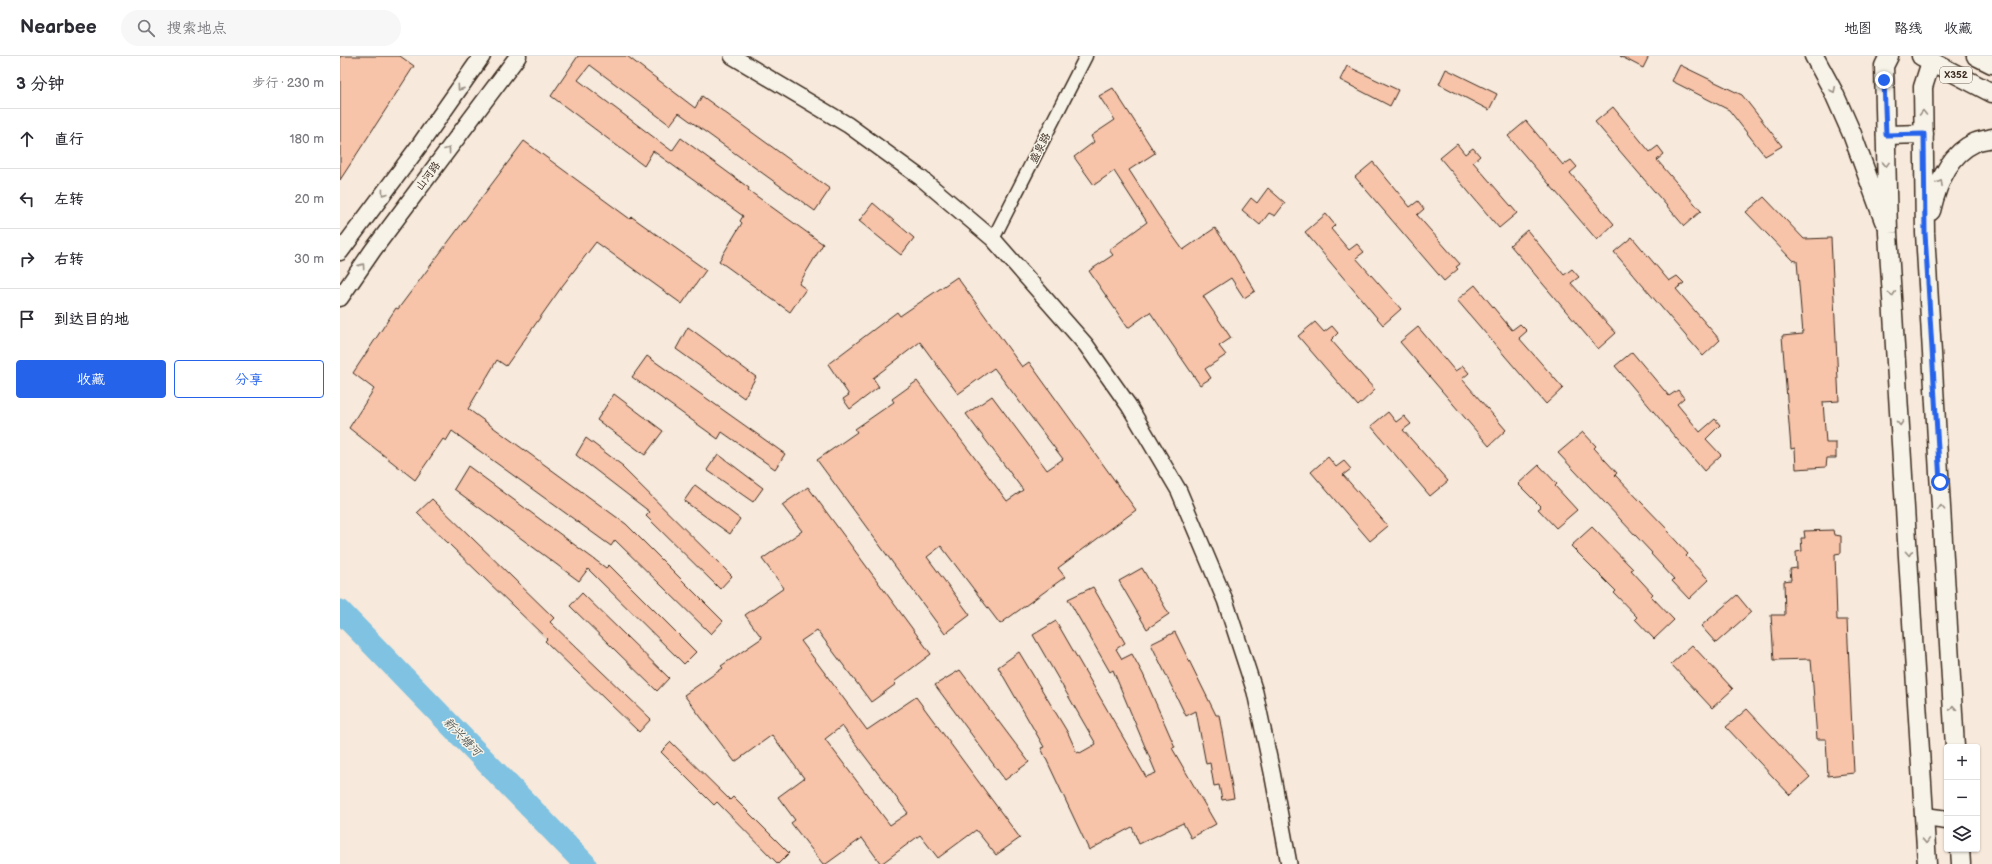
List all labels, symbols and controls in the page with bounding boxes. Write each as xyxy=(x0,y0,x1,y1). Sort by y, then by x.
search box xyxy=(121,10,401,46)
text: Nearbee xyxy=(20,16,97,39)
icon: search xyxy=(135,17,157,39)
text: 搜索地点 xyxy=(167,19,227,38)
text: 地图 xyxy=(1844,20,1872,37)
text: 路线 xyxy=(1894,20,1922,37)
text: 收藏 xyxy=(1944,20,1972,37)
road number: X352 xyxy=(1940,67,1972,83)
route end xyxy=(1875,71,1893,89)
text: 3 分钟 xyxy=(16,74,65,94)
text: 步行 · 230 m xyxy=(252,75,324,91)
one-way arrow xyxy=(457,84,465,91)
one-way arrow xyxy=(1828,86,1836,94)
one-way arrow xyxy=(1919,110,1927,116)
icon: ahead xyxy=(16,128,38,150)
text: 直行 xyxy=(54,130,84,149)
street label: 盛泉路 xyxy=(1027,130,1053,166)
text: 180 m xyxy=(289,131,324,147)
one-way arrow xyxy=(443,148,450,155)
street label: 山河路 xyxy=(413,159,443,193)
one-way arrow xyxy=(1882,161,1891,167)
one-way arrow xyxy=(1935,179,1942,187)
icon: left xyxy=(16,188,38,210)
one-way arrow xyxy=(381,189,388,196)
text: 左转 xyxy=(54,190,84,209)
text: 20 m xyxy=(294,191,324,207)
icon: right xyxy=(16,248,38,270)
text: 右转 xyxy=(54,250,84,269)
text: 30 m xyxy=(294,251,324,267)
one-way arrow xyxy=(357,263,364,270)
one-way arrow xyxy=(1888,291,1897,297)
icon: arrive xyxy=(16,308,38,330)
text: 到达目的地 xyxy=(54,310,129,329)
button: 收藏 xyxy=(16,360,166,398)
button: 分享 xyxy=(174,360,324,398)
one-way arrow xyxy=(1896,420,1905,426)
route start xyxy=(1931,473,1949,491)
one-way arrow xyxy=(1937,505,1945,511)
one-way arrow xyxy=(1904,550,1913,556)
one-way arrow xyxy=(1948,705,1957,711)
water label: 新兴塘河 xyxy=(440,715,485,761)
map controls xyxy=(1944,744,1980,852)
button: + xyxy=(1944,744,1980,780)
button: − xyxy=(1944,780,1980,816)
button: layers xyxy=(1944,816,1980,852)
one-way arrow xyxy=(1922,838,1931,844)

